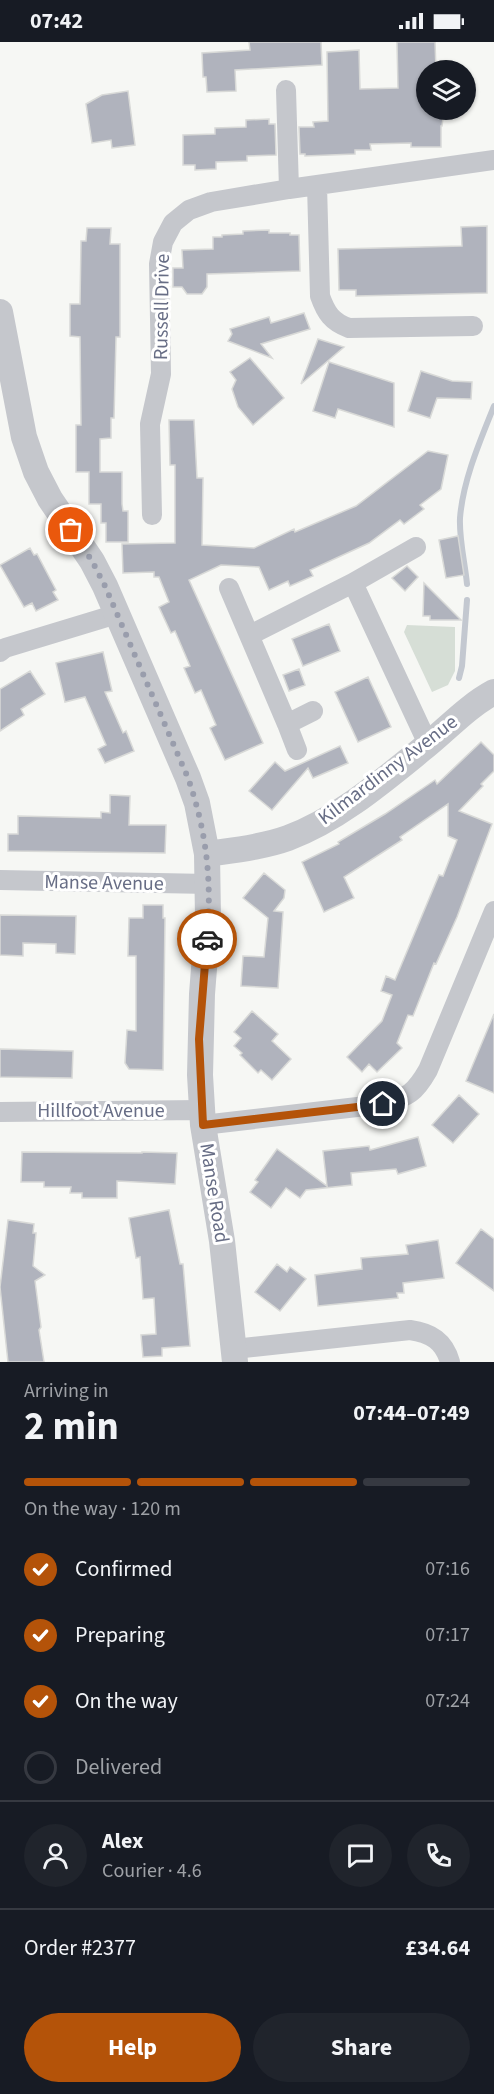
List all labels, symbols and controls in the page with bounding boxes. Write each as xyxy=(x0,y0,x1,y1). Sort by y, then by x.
text: 07:42 xyxy=(30,5,83,37)
map controls xyxy=(416,60,476,120)
button: layers xyxy=(416,60,476,120)
street label: Russell Drive xyxy=(147,253,177,360)
pin xyxy=(45,504,96,555)
icon: bag xyxy=(54,513,87,546)
street label: Kilmardinny Avenue xyxy=(313,708,464,832)
street label: Manse Avenue xyxy=(44,868,164,898)
courier xyxy=(177,909,237,969)
icon: car xyxy=(191,923,224,956)
pin xyxy=(357,1078,408,1129)
icon: home xyxy=(366,1087,399,1120)
street label: Hillfoot Avenue xyxy=(37,1097,165,1125)
street label: Manse Road xyxy=(192,1141,236,1245)
text: Arriving in xyxy=(24,1377,109,1405)
text: 07:44–07:49 xyxy=(353,1397,470,1429)
text: 2 min xyxy=(24,1399,119,1455)
text: On the way · 120 m xyxy=(24,1495,181,1523)
icon: check xyxy=(24,1553,57,1586)
text: Confirmed xyxy=(75,1553,172,1585)
text: 07:16 xyxy=(425,1555,470,1583)
icon: check xyxy=(24,1619,57,1652)
text: Preparing xyxy=(75,1619,165,1651)
text: 07:17 xyxy=(425,1621,470,1649)
icon: check xyxy=(24,1685,57,1718)
text: On the way xyxy=(75,1685,178,1717)
text: 07:24 xyxy=(425,1687,470,1715)
text: Delivered xyxy=(75,1751,162,1783)
button: person xyxy=(24,1824,87,1887)
button: chat xyxy=(329,1824,392,1887)
button: phone xyxy=(407,1824,470,1887)
text: Alex xyxy=(102,1825,143,1857)
text: Courier · 4.6 xyxy=(102,1857,202,1885)
text: Order #2377 xyxy=(24,1932,136,1964)
text: £34.64 xyxy=(405,1932,470,1964)
button: Help xyxy=(24,2013,241,2082)
button: Share xyxy=(253,2013,470,2082)

